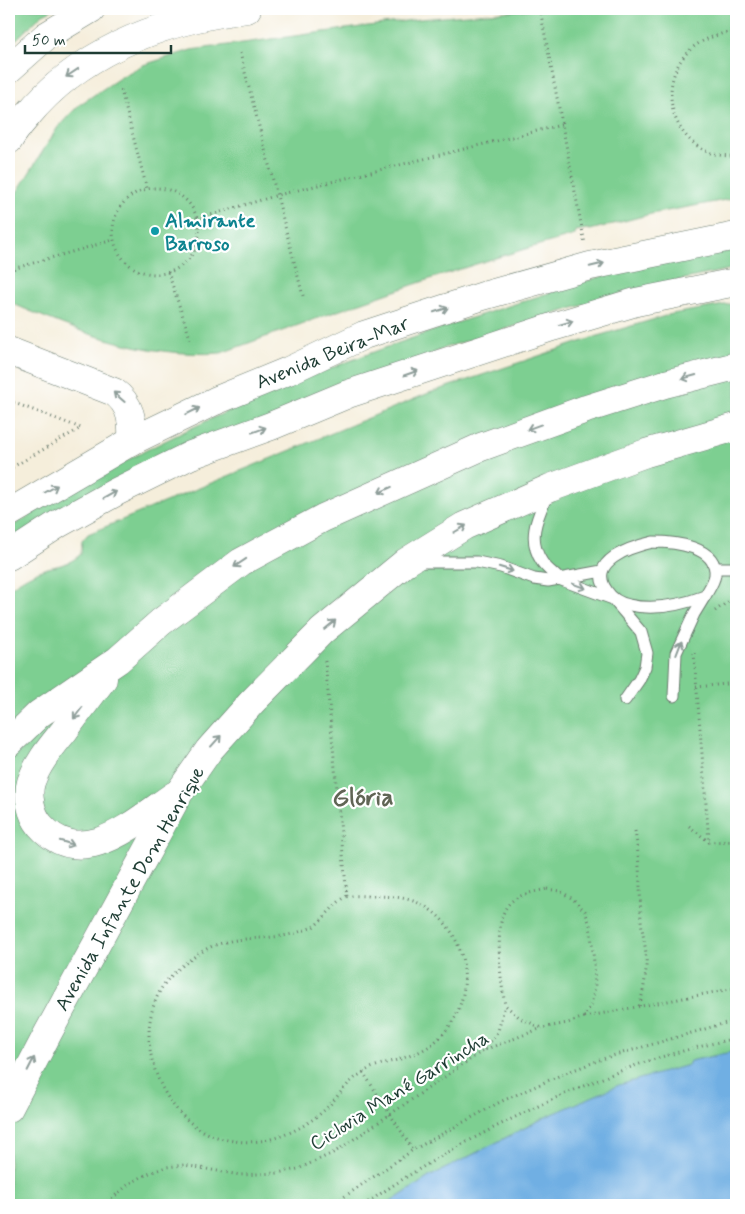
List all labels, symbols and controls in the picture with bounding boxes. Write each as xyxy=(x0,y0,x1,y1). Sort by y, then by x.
scale bar xyxy=(25,22,171,54)
text: 50 m xyxy=(32,31,66,51)
one-way arrow xyxy=(65,68,79,78)
place label: Almirante Barroso xyxy=(165,208,255,258)
marker: Almirante Barroso xyxy=(149,225,161,237)
one-way arrow xyxy=(588,260,604,269)
one-way arrow xyxy=(432,304,448,314)
street label: Avenida Beira-Mar xyxy=(252,310,414,396)
one-way arrow xyxy=(557,317,573,327)
one-way arrow xyxy=(403,368,418,377)
one-way arrow xyxy=(681,373,697,383)
one-way arrow xyxy=(113,392,126,404)
one-way arrow xyxy=(186,406,201,416)
one-way arrow xyxy=(527,423,543,432)
one-way arrow xyxy=(251,425,267,435)
one-way arrow xyxy=(43,483,57,493)
one-way arrow xyxy=(378,486,393,495)
one-way arrow xyxy=(103,490,118,500)
one-way arrow xyxy=(453,524,468,534)
one-way arrow xyxy=(233,559,247,569)
one-way arrow xyxy=(498,565,513,574)
one-way arrow xyxy=(571,582,587,591)
one-way arrow xyxy=(323,619,336,630)
one-way arrow xyxy=(675,641,684,656)
one-way arrow xyxy=(72,706,83,719)
one-way arrow xyxy=(211,735,222,748)
street label: Avenida Infante Dom Henrique xyxy=(49,761,212,1016)
district label: Glória xyxy=(333,782,393,815)
one-way arrow xyxy=(59,838,75,848)
street label: Ciclovia Mané Garrincha xyxy=(305,1025,495,1157)
one-way arrow xyxy=(27,1057,36,1072)

